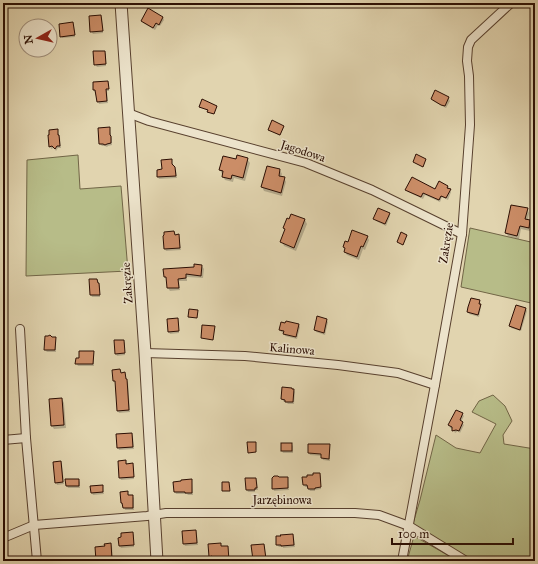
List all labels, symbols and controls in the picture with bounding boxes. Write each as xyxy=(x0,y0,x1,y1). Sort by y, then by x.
north arrow xyxy=(18,18,58,58)
text: N xyxy=(21,33,36,45)
street label: Jagodowa xyxy=(277,137,328,166)
street label: Zakręzie xyxy=(436,221,456,265)
street label: Zakręzie xyxy=(119,262,135,304)
street label: Kalinowa xyxy=(269,340,316,358)
street label: Jarzębinowa xyxy=(250,493,313,508)
scale bar xyxy=(392,520,513,546)
text: 100 m xyxy=(398,527,429,541)

